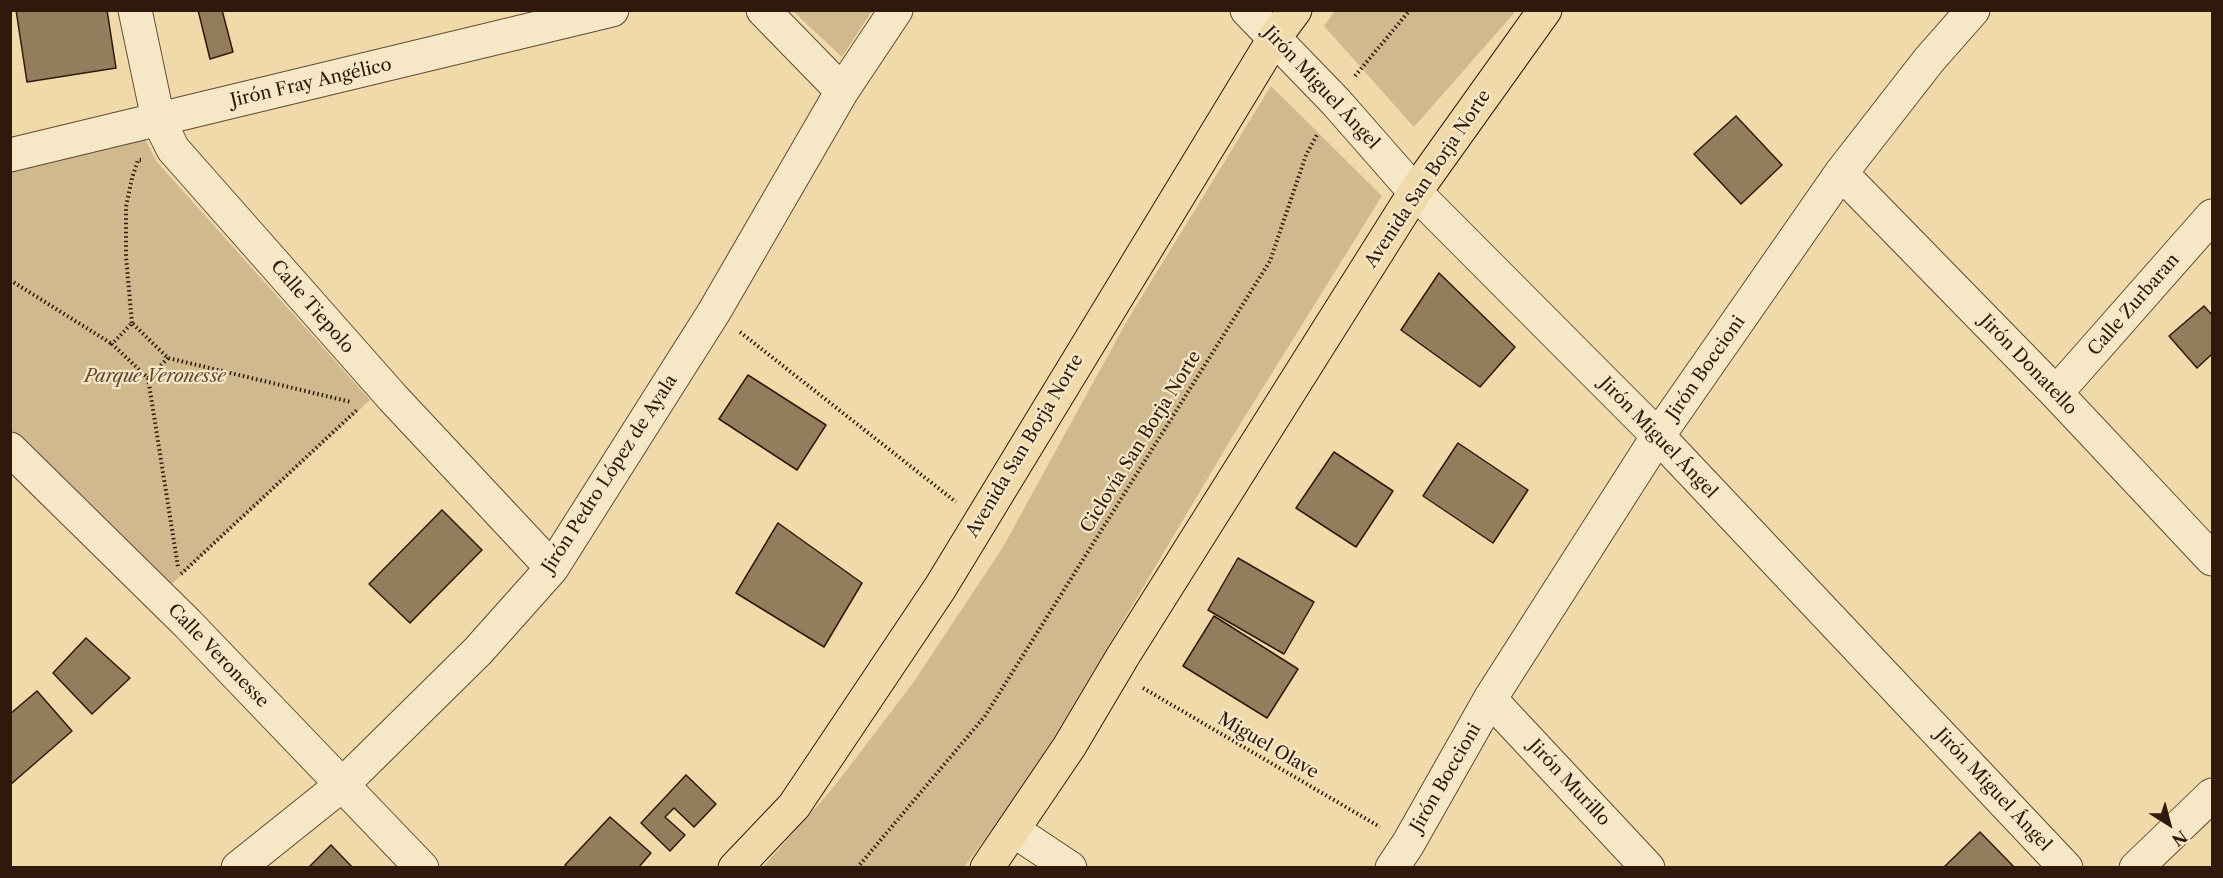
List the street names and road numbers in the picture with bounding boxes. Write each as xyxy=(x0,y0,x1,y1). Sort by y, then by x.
street label: Jirón Miguel Ángel xyxy=(1258,22,1384,154)
street label: Jirón Fray Angélico xyxy=(228,54,394,112)
street label: Avenida San Borja Norte xyxy=(1360,86,1496,272)
street label: Calle Zurbaran xyxy=(2084,250,2184,360)
street label: Calle Tiepolo xyxy=(266,256,358,358)
street label: Jirón Donatello xyxy=(1975,310,2081,420)
street label: Jirón Boccioni xyxy=(1662,312,1750,424)
street label: Ciclovía San Borja Norte xyxy=(1076,347,1206,537)
street label: Avenida San Borja Norte xyxy=(962,350,1088,542)
street label: Jirón Pedro López de Ayala xyxy=(538,371,682,577)
street label: Jirón Miguel Ángel xyxy=(1595,373,1721,503)
street label: Calle Veronesse xyxy=(163,600,273,712)
street label: Miguel Olave xyxy=(1214,708,1322,784)
street label: Jirón Boccioni xyxy=(1406,720,1486,836)
street label: Jirón Miguel Ángel xyxy=(1930,724,2056,856)
street label: Jirón Murillo xyxy=(1524,735,1614,831)

